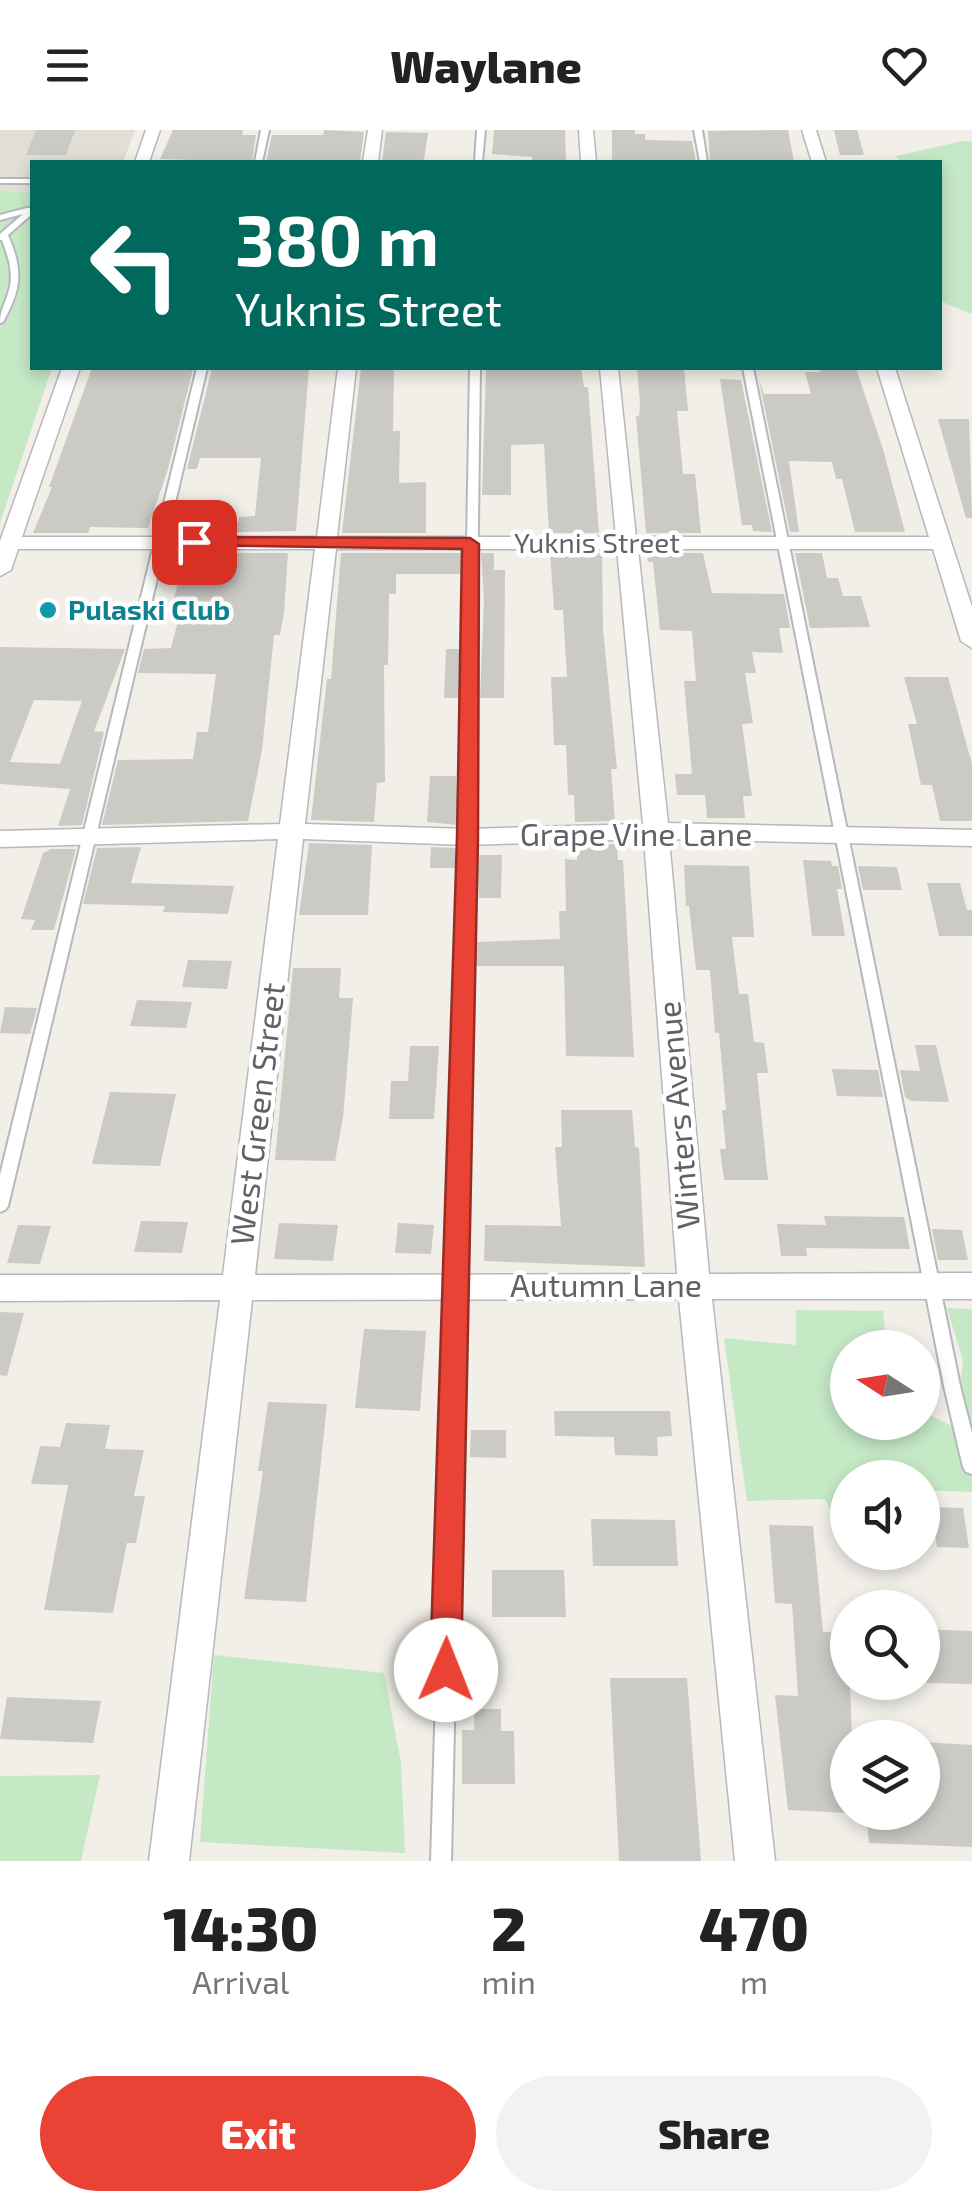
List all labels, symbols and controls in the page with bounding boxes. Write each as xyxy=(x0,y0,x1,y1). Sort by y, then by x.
icon: menu xyxy=(40,38,95,93)
text: Waylane xyxy=(390,38,582,92)
icon: heart xyxy=(877,38,932,93)
text: 380 m xyxy=(235,196,439,280)
icon: left xyxy=(70,200,200,330)
text: Yuknis Street xyxy=(235,281,502,335)
pin xyxy=(152,500,237,585)
icon: arrive xyxy=(167,515,222,570)
street label: Yuknis Street xyxy=(514,525,680,559)
place label: Pulaski Club xyxy=(68,592,230,626)
marker: Pulaski Club xyxy=(37,599,59,621)
street label: Grape Vine Lane xyxy=(520,814,752,852)
street label: West Green Street xyxy=(221,980,291,1247)
street label: Winters Avenue xyxy=(648,999,706,1231)
street label: Autumn Lane xyxy=(510,1265,702,1303)
north arrow xyxy=(830,1330,940,1440)
map controls xyxy=(830,1330,940,1830)
button: sound xyxy=(830,1460,940,1570)
button: search xyxy=(830,1590,940,1700)
position arrow xyxy=(394,1618,498,1722)
button: layers xyxy=(830,1720,940,1830)
text: 14:30 xyxy=(163,1891,318,1963)
text: 2 xyxy=(491,1891,526,1963)
text: 470 xyxy=(699,1891,809,1963)
text: Arrival xyxy=(192,1962,289,2000)
text: min xyxy=(481,1962,536,2000)
text: m xyxy=(740,1962,768,2000)
button: Exit xyxy=(40,2076,476,2191)
button: Share xyxy=(496,2076,932,2191)

